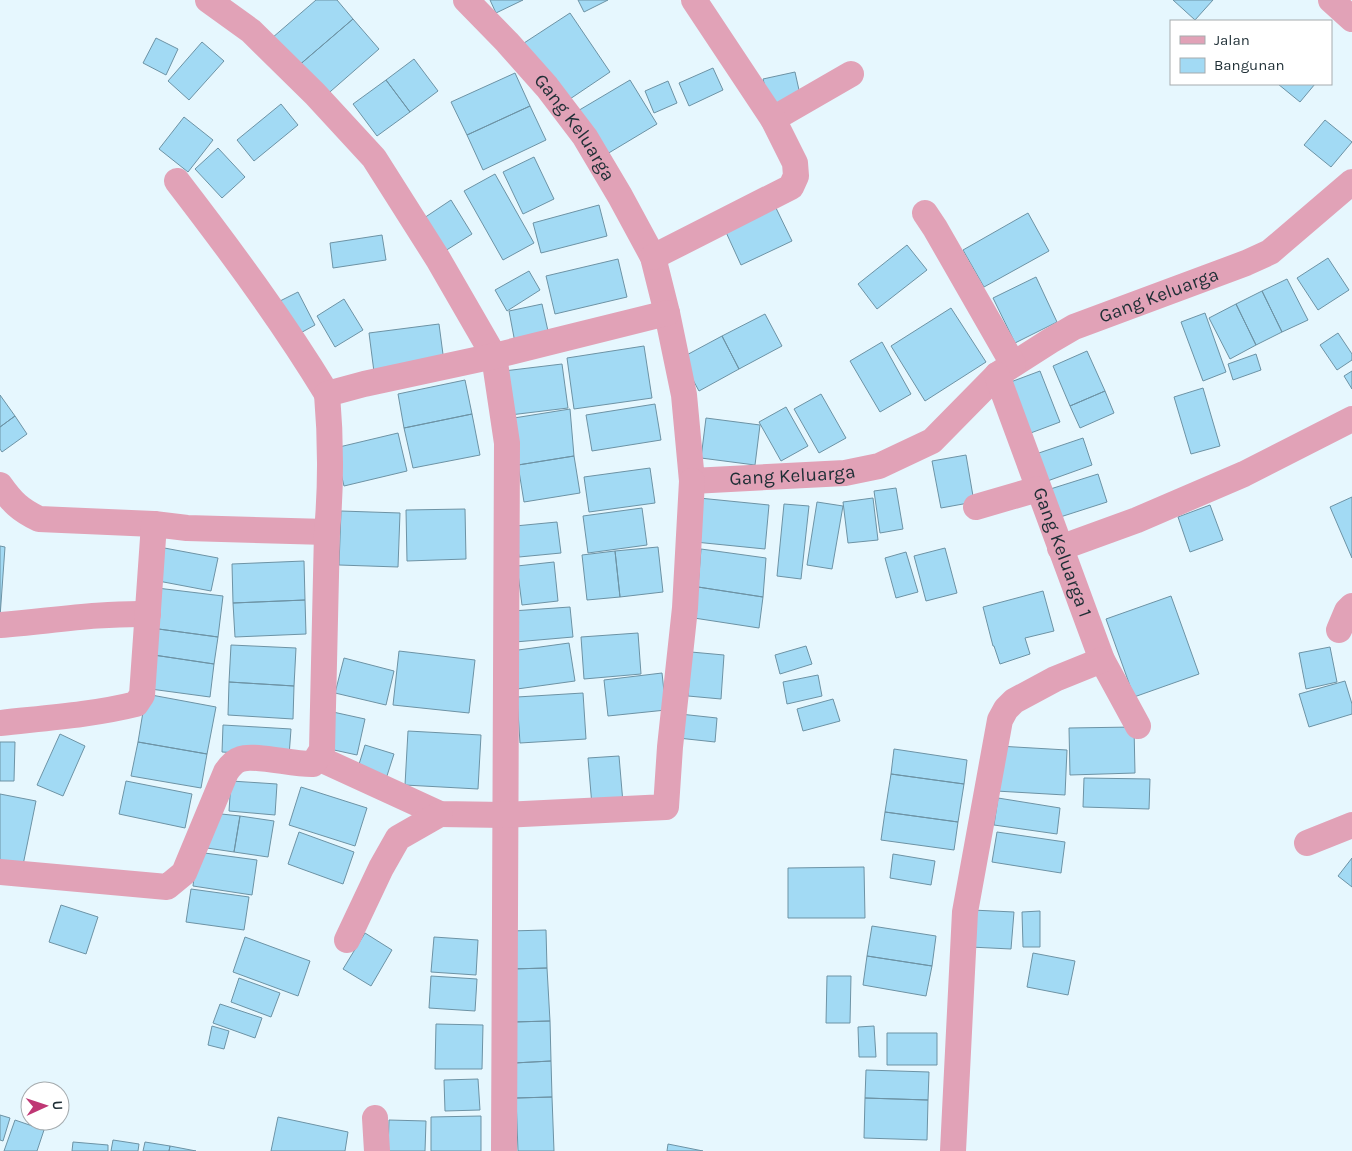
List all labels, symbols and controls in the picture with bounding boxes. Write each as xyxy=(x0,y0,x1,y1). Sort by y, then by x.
legend xyxy=(1170,20,1332,85)
text: Jalan xyxy=(1214,31,1250,49)
text: Bangunan xyxy=(1214,56,1285,74)
street label: Gang Keluarga xyxy=(530,69,620,185)
street label: Gang Keluarga xyxy=(1096,263,1222,328)
street label: Gang Keluarga xyxy=(729,460,857,490)
street label: Gang Keluarga 1 xyxy=(1028,484,1096,620)
north arrow xyxy=(20,1081,70,1131)
text: U xyxy=(49,1100,66,1111)

